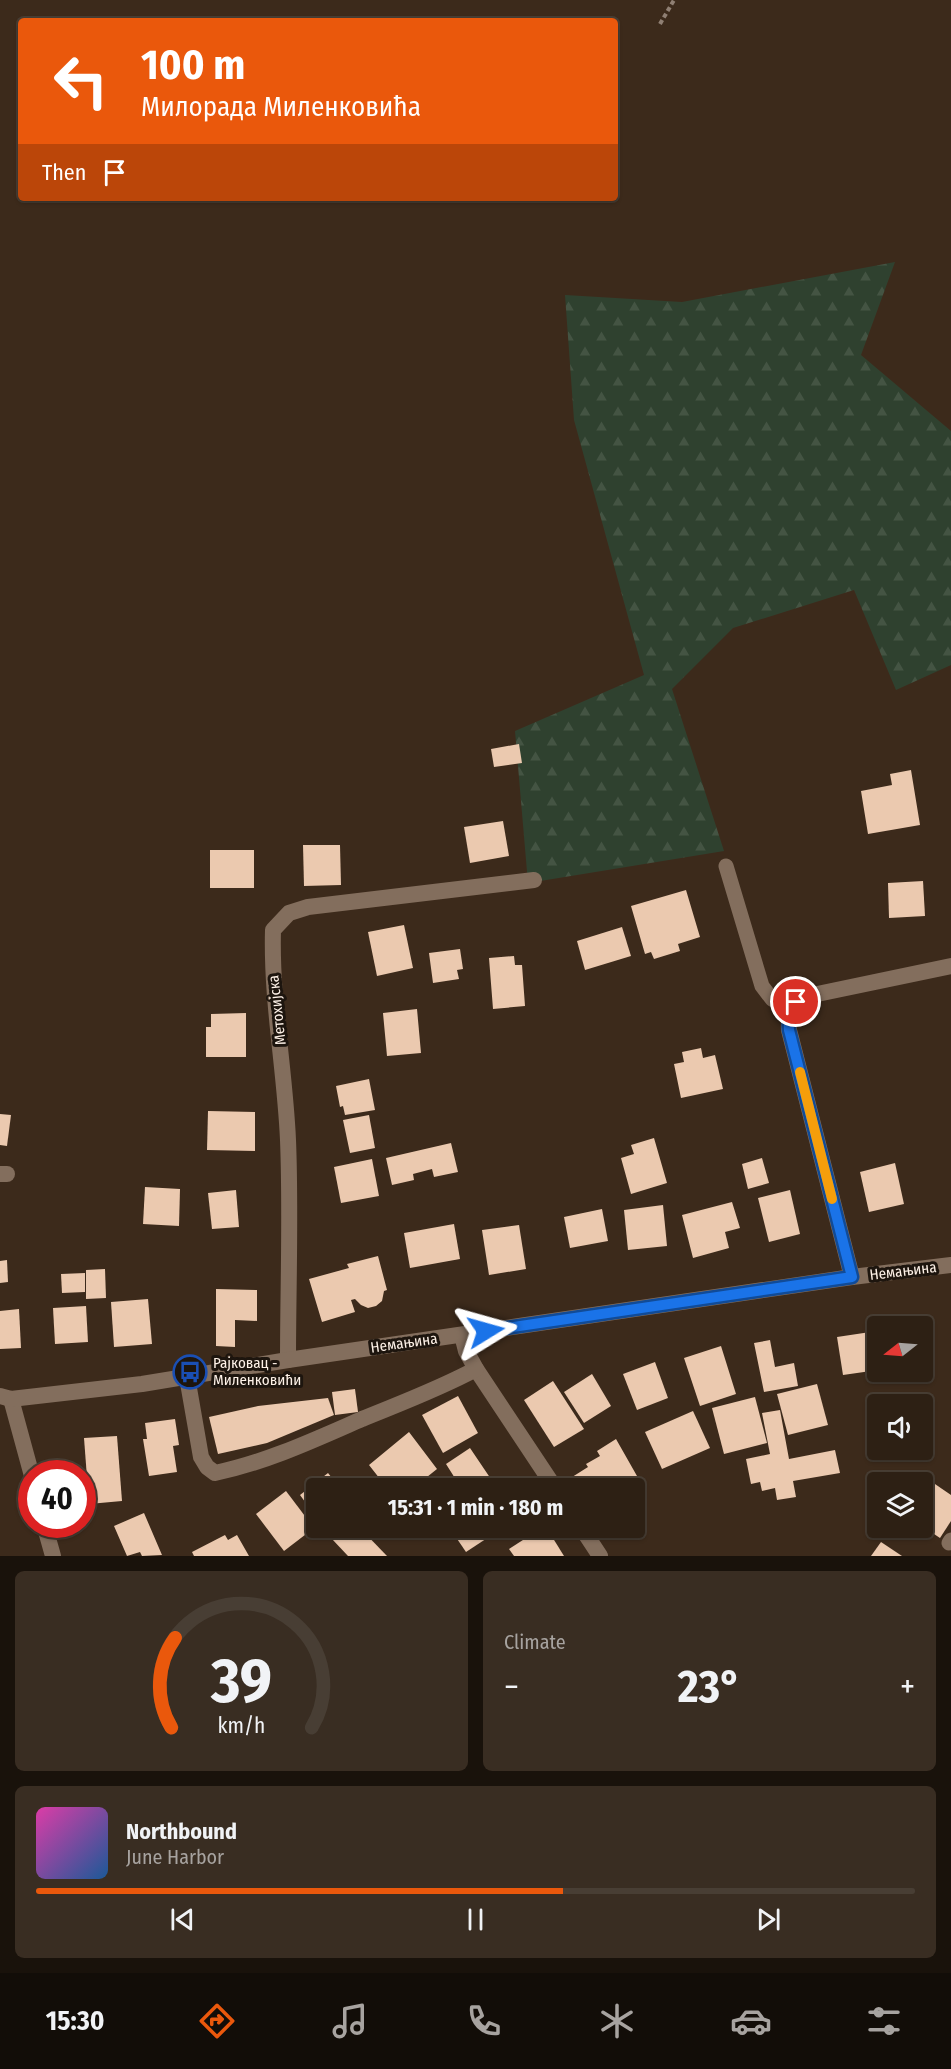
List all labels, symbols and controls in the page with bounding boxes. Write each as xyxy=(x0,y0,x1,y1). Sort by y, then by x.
text: 100 m xyxy=(141,40,245,90)
icon: left xyxy=(42,42,120,120)
text: Милорада Миленковића xyxy=(141,91,421,123)
icon: arrive xyxy=(98,156,131,189)
text: Then xyxy=(42,159,86,186)
street label: Метохијска xyxy=(264,974,290,1046)
pin xyxy=(770,976,821,1027)
icon: arrive xyxy=(779,985,812,1018)
street label: Немањина xyxy=(868,1258,938,1284)
position arrow xyxy=(454,1299,518,1363)
north arrow xyxy=(867,1316,933,1382)
map controls xyxy=(867,1316,933,1538)
street label: Немањина xyxy=(369,1329,439,1357)
bus stop icon: Рајковац - Миленковићи xyxy=(172,1354,208,1390)
place label: Рајковац - Миленковићи xyxy=(213,1354,301,1389)
button: sound xyxy=(867,1394,933,1460)
speed limit sign: 40 xyxy=(18,1460,96,1538)
button: layers xyxy=(867,1472,933,1538)
text: 15:31 · 1 min · 180 m xyxy=(388,1494,563,1521)
text: Climate xyxy=(504,1630,566,1654)
text: 39 xyxy=(210,1644,272,1719)
text: 23° xyxy=(678,1660,741,1714)
text: − xyxy=(504,1667,519,1707)
text: + xyxy=(900,1667,915,1707)
text: km/h xyxy=(218,1713,265,1739)
text: Northbound xyxy=(126,1818,237,1845)
text: June Harbor xyxy=(126,1845,224,1869)
icon: previous xyxy=(166,1903,199,1936)
icon: pause xyxy=(459,1903,492,1936)
icon: next xyxy=(752,1903,785,1936)
icon: directions xyxy=(196,2000,238,2042)
icon: music xyxy=(329,2000,371,2042)
icon: phone xyxy=(463,2000,505,2042)
icon: climate xyxy=(596,2000,638,2042)
icon: car xyxy=(730,2000,772,2042)
icon: filters xyxy=(863,2000,905,2042)
text: 15:30 xyxy=(46,2005,105,2037)

